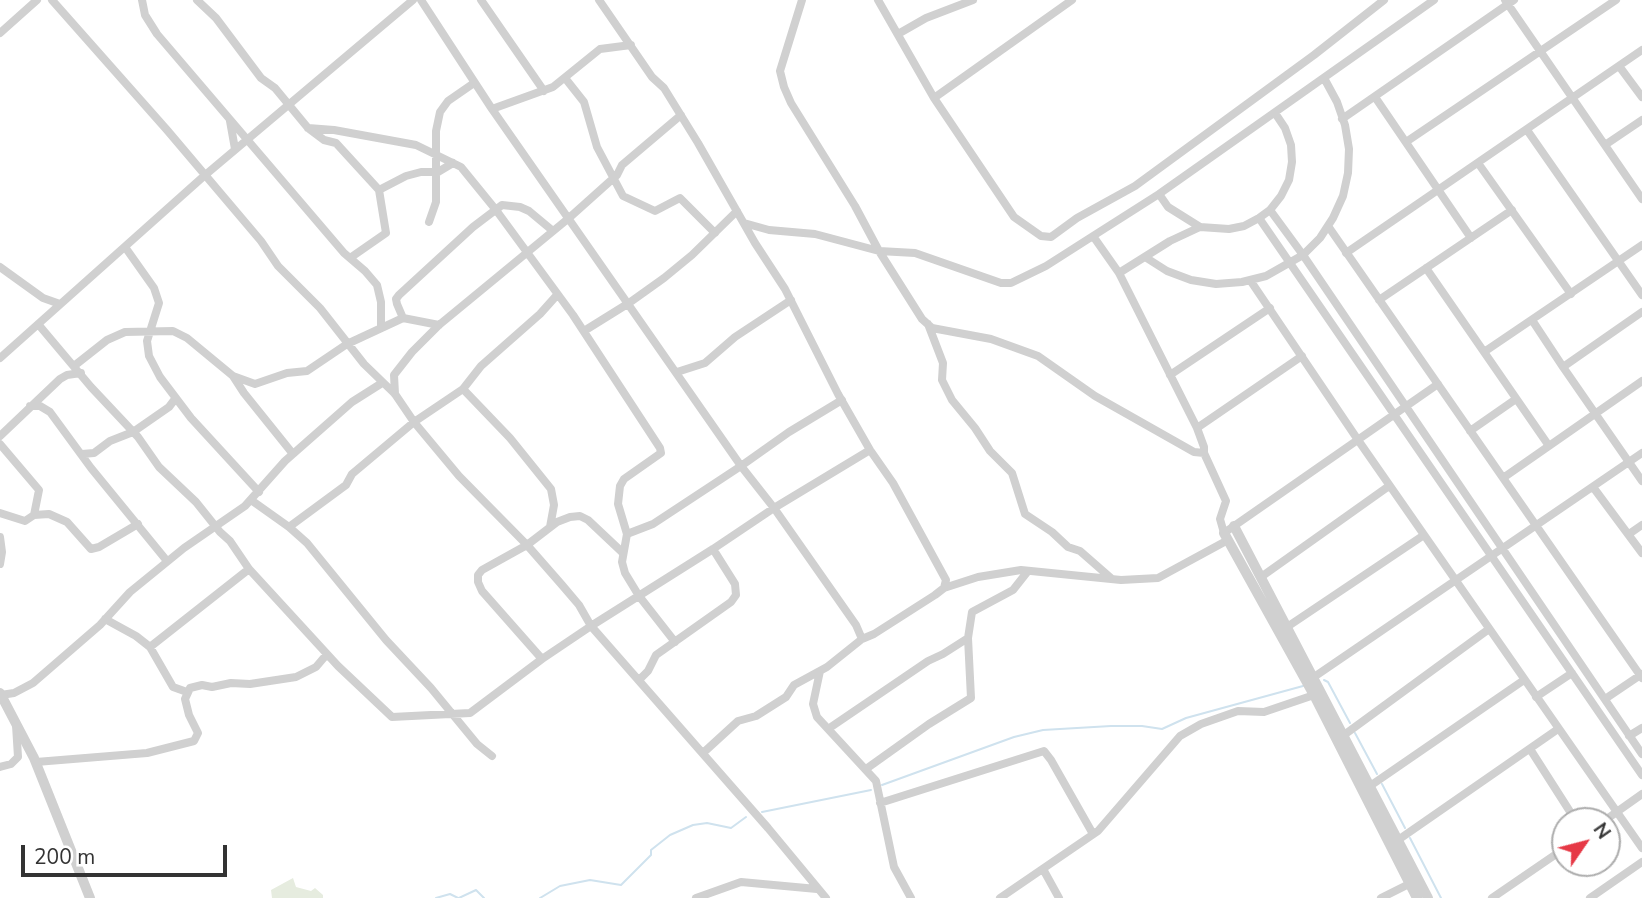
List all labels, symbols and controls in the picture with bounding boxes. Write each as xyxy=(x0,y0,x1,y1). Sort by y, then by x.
north arrow xyxy=(1551,807,1621,877)
text: N xyxy=(1587,818,1616,844)
scale bar xyxy=(24,832,231,876)
text: 200 m xyxy=(34,843,95,871)

